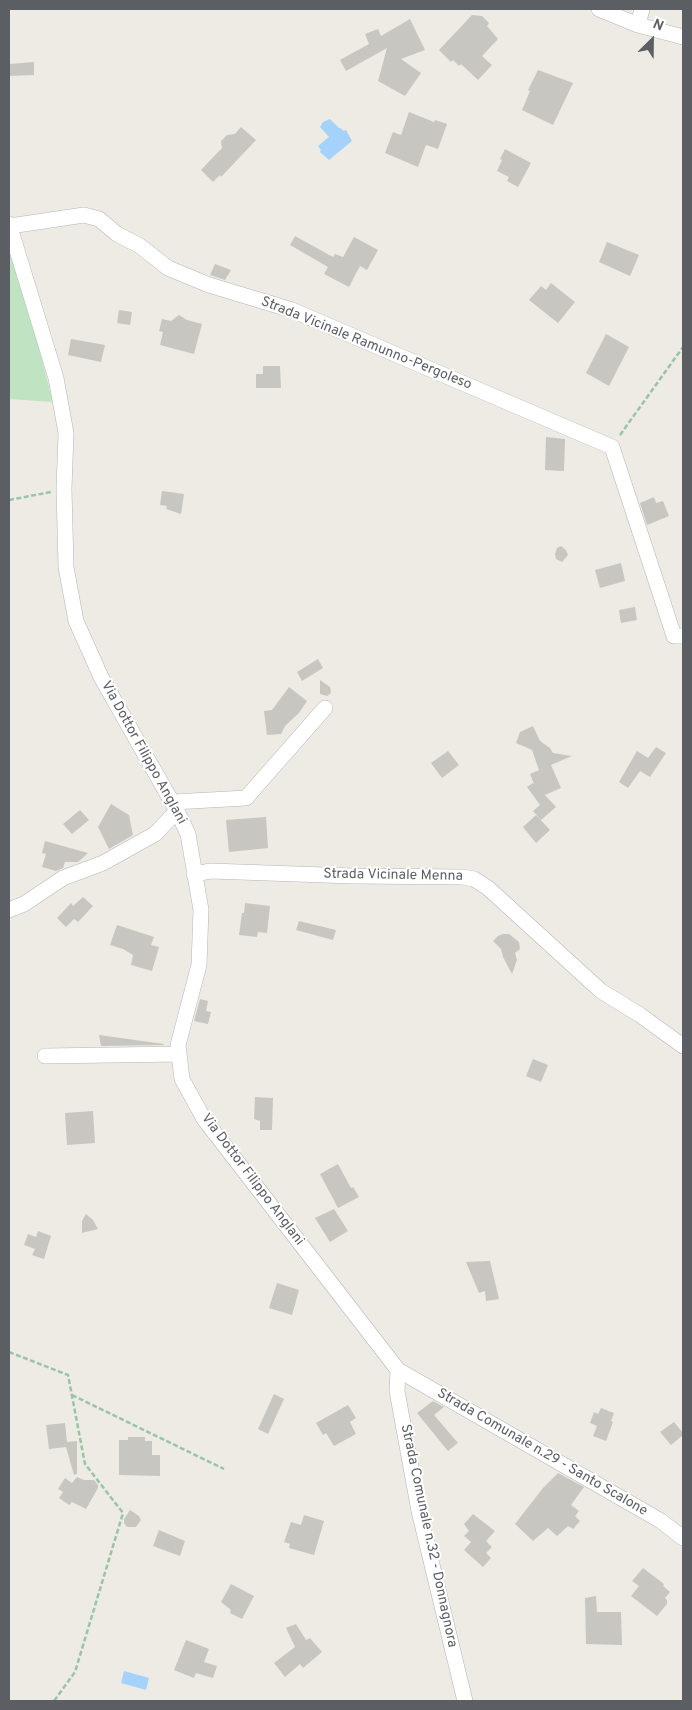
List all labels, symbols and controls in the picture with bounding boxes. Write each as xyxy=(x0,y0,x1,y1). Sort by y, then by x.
north arrow xyxy=(627,15,677,65)
text: N xyxy=(650,16,666,36)
street label: Strada Vicinale Ramunno-Pergoleso xyxy=(258,294,474,394)
street label: Via Dottor Filippo Anglani xyxy=(97,679,189,827)
street label: Strada Vicinale Menna xyxy=(323,866,463,886)
street label: Via Dottor Filippo Anglani xyxy=(197,1111,307,1249)
street label: Strada Comunale n.29 - Santo Scalone xyxy=(434,1386,650,1520)
street label: Strada Comunale n.32 - Donnagnora xyxy=(396,1423,460,1649)

